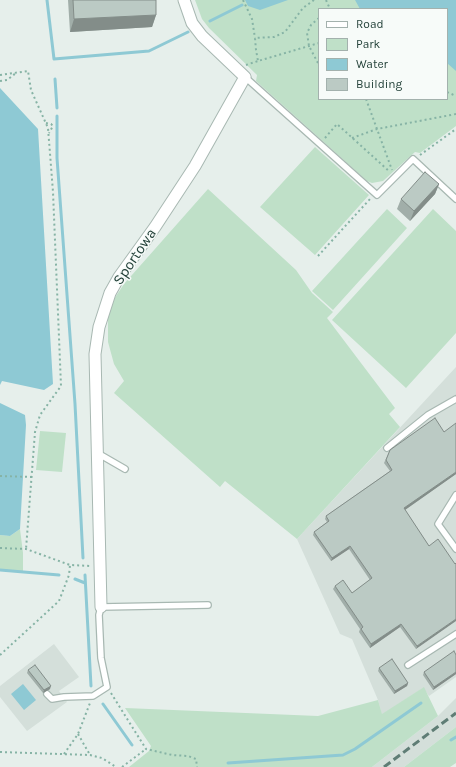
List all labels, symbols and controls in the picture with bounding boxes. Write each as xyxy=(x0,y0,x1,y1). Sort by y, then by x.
legend xyxy=(318,8,448,100)
text: Road xyxy=(356,17,384,31)
text: Park xyxy=(356,37,380,51)
text: Water xyxy=(356,57,388,71)
text: Building xyxy=(356,77,402,91)
street label: Sportowa xyxy=(110,225,160,289)

